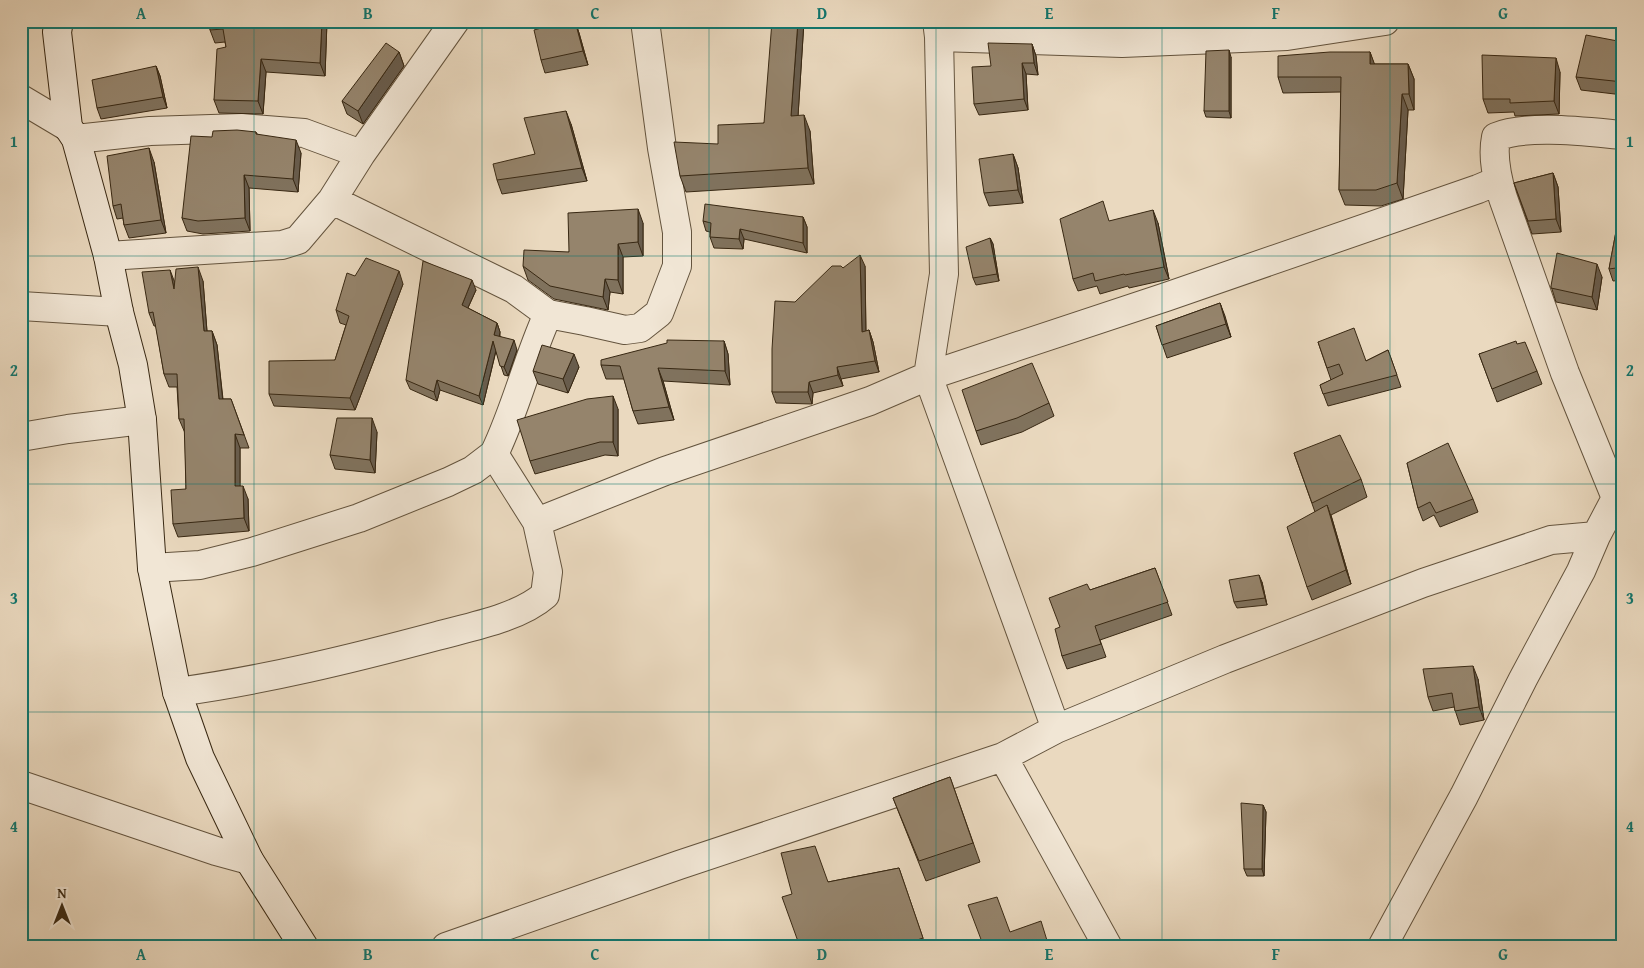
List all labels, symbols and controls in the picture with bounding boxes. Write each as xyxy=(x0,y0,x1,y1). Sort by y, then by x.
text: A xyxy=(136,1,147,25)
text: B xyxy=(363,1,373,25)
text: C xyxy=(590,1,600,25)
text: D xyxy=(817,1,827,25)
text: E xyxy=(1045,1,1054,25)
text: F xyxy=(1272,1,1280,25)
text: G xyxy=(1498,1,1508,25)
text: 1 xyxy=(10,129,18,153)
text: 1 xyxy=(1626,129,1634,153)
text: 2 xyxy=(10,358,18,382)
text: 2 xyxy=(1626,358,1634,382)
text: 3 xyxy=(10,586,18,610)
text: 3 xyxy=(1626,586,1634,610)
text: 4 xyxy=(10,814,18,838)
text: 4 xyxy=(1626,814,1634,838)
north arrow xyxy=(38,880,88,930)
text: N xyxy=(57,883,67,903)
text: A xyxy=(136,942,147,966)
text: B xyxy=(363,942,373,966)
text: C xyxy=(590,942,600,966)
text: D xyxy=(817,942,827,966)
text: E xyxy=(1045,942,1054,966)
text: F xyxy=(1272,942,1280,966)
text: G xyxy=(1498,942,1508,966)

